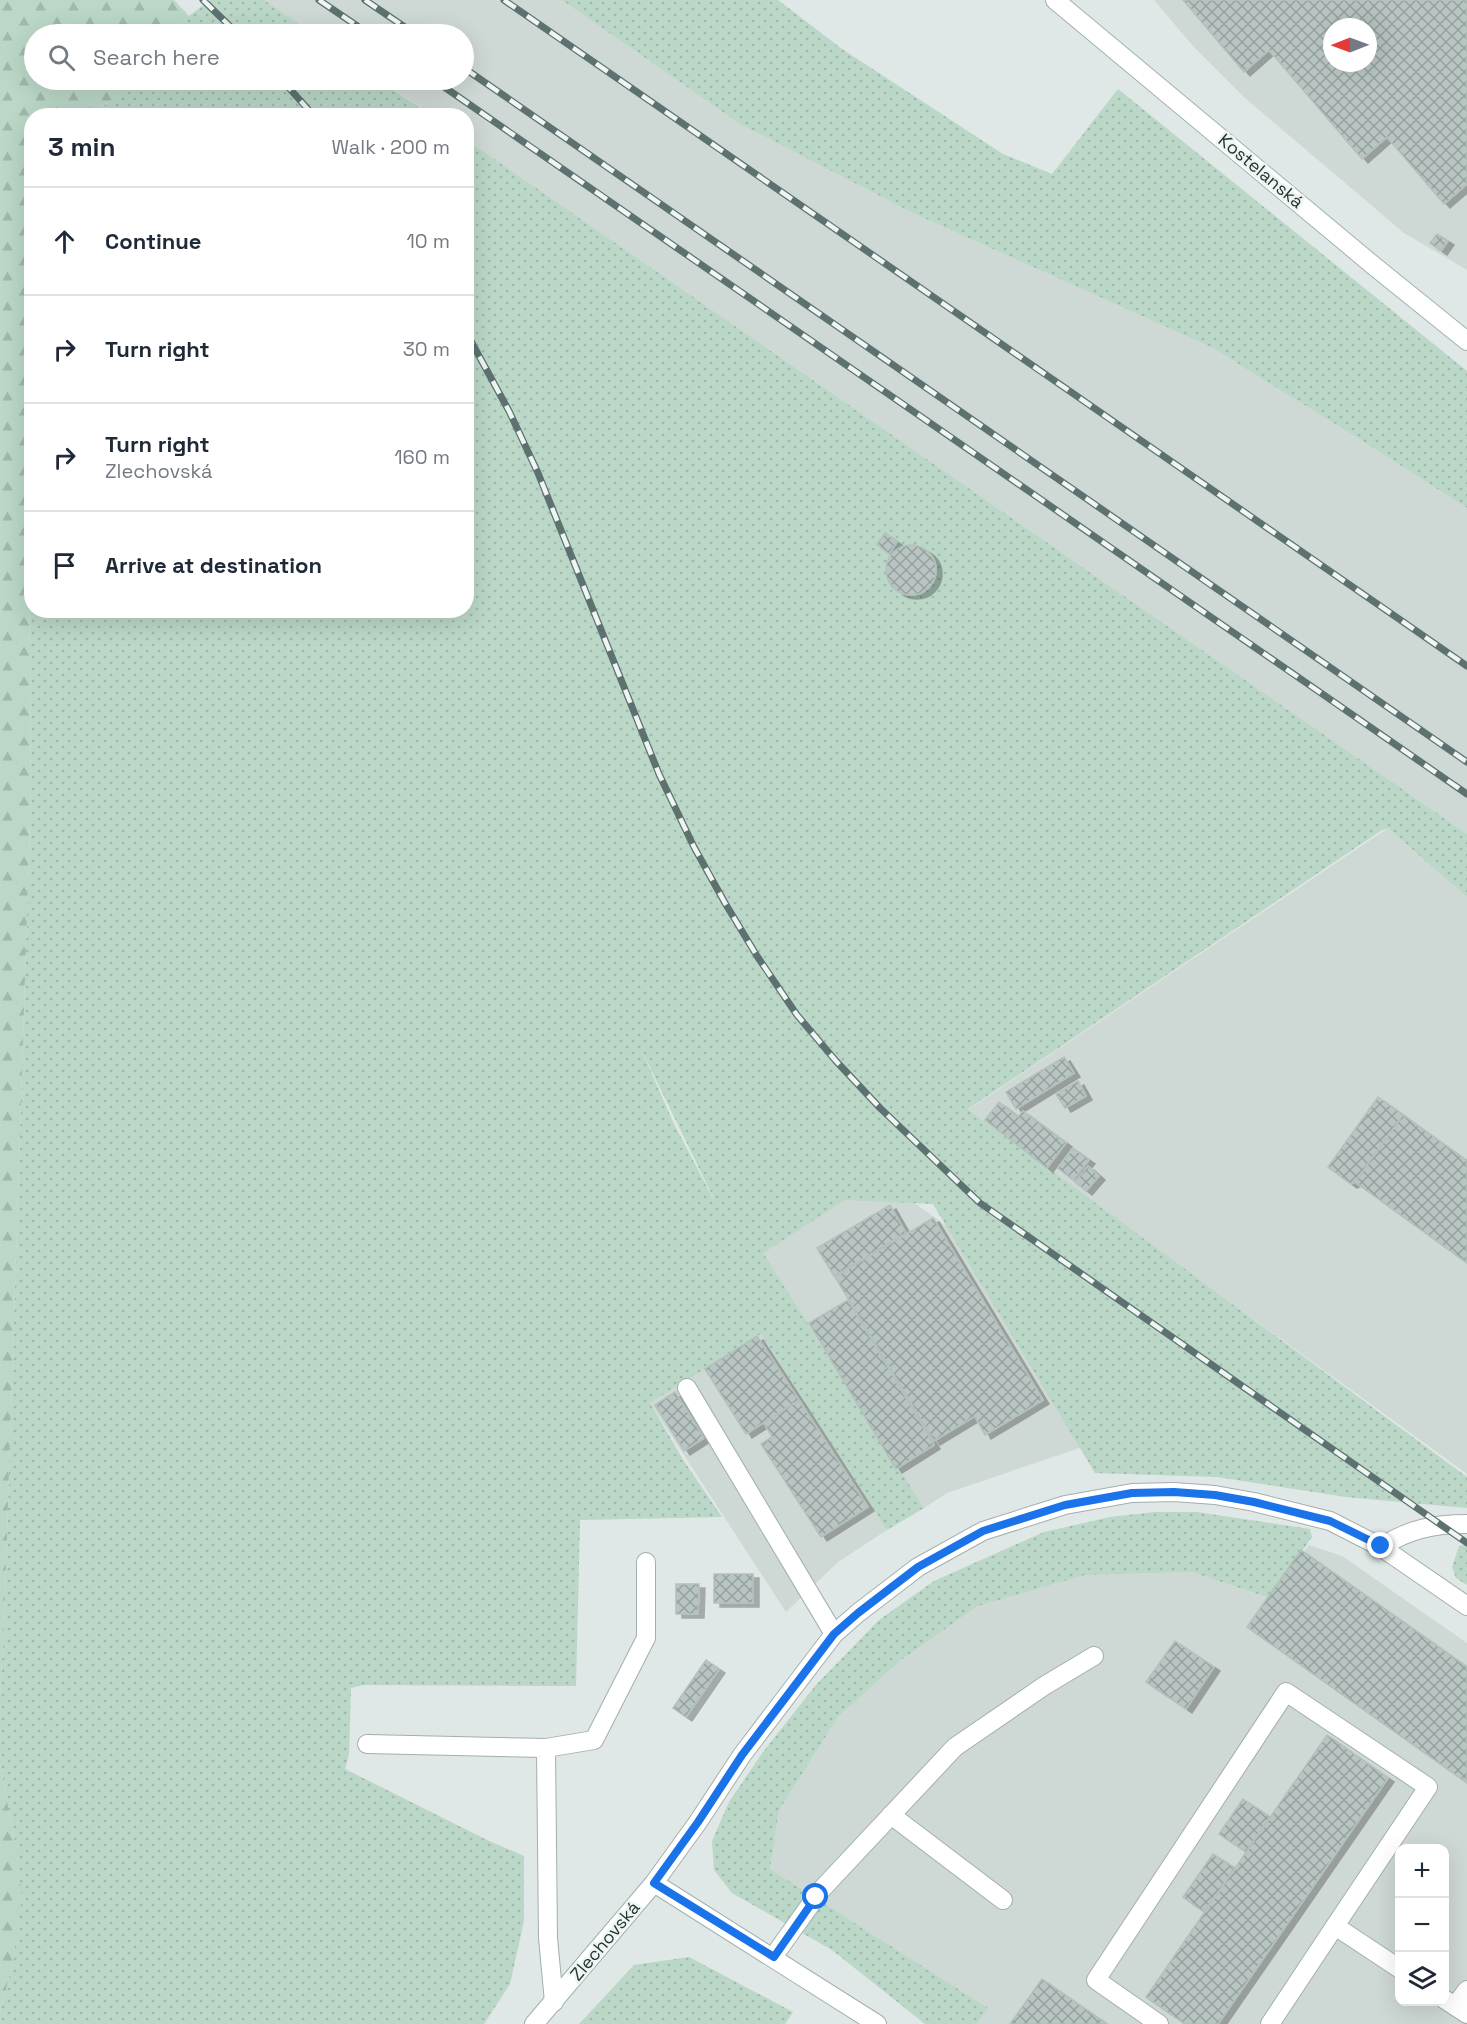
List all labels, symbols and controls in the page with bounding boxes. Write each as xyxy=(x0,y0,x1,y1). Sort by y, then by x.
north arrow xyxy=(1323,18,1377,72)
search box xyxy=(24,24,474,90)
icon: search xyxy=(45,41,78,74)
text: Search here xyxy=(93,43,220,71)
street label: Kostelanská xyxy=(1214,128,1309,213)
text: 3 min xyxy=(48,130,116,164)
text: Walk · 200 m xyxy=(331,134,450,160)
icon: ahead xyxy=(48,225,81,258)
text: Continue xyxy=(105,227,201,255)
text: 10 m xyxy=(406,228,450,254)
icon: right xyxy=(48,333,81,366)
text: Turn right xyxy=(105,335,210,363)
text: 30 m xyxy=(403,336,450,362)
text: Turn right xyxy=(105,430,210,458)
icon: right xyxy=(48,441,81,474)
text: 160 m xyxy=(394,444,450,470)
text: Zlechovská xyxy=(105,458,213,484)
icon: arrive xyxy=(48,549,81,582)
text: Arrive at destination xyxy=(105,551,322,579)
route end xyxy=(1367,1532,1393,1558)
map controls xyxy=(1395,1844,1449,2006)
button: + xyxy=(1395,1844,1449,1898)
route start xyxy=(802,1883,828,1909)
street label: Zlechovská xyxy=(565,1896,645,1985)
button: − xyxy=(1395,1898,1449,1952)
button: layers xyxy=(1395,1952,1449,2006)

